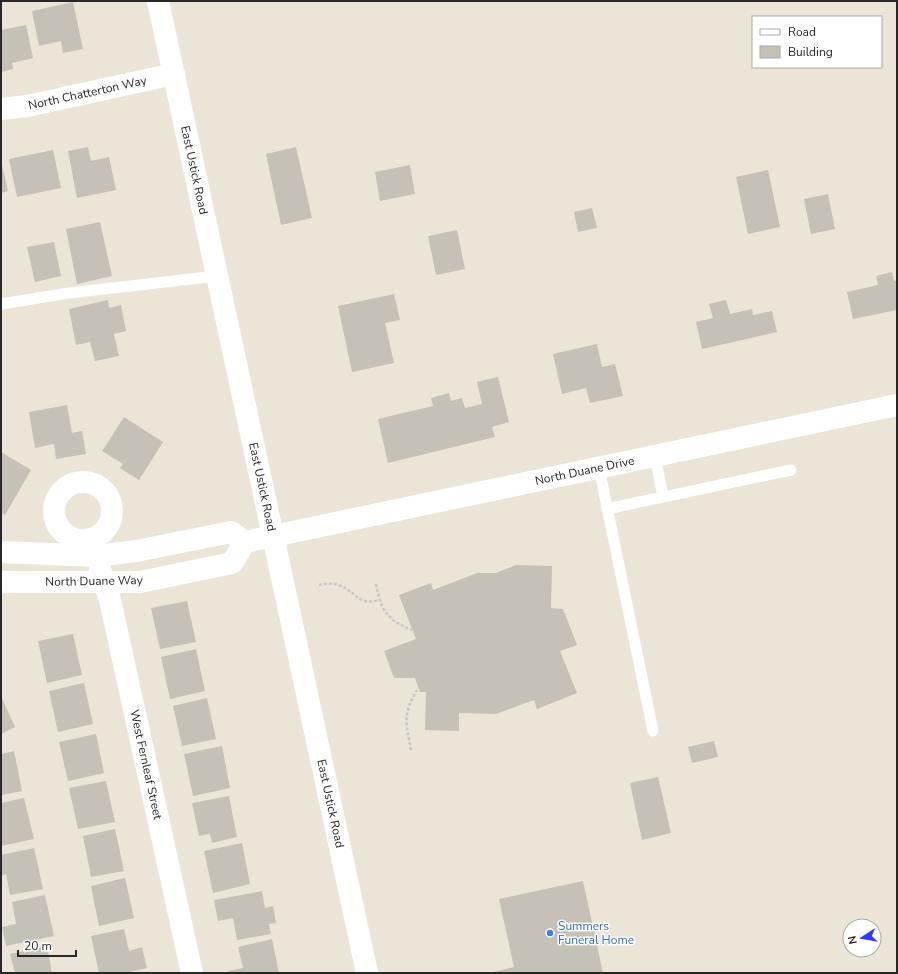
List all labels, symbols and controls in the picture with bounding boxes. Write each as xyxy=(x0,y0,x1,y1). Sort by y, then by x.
legend xyxy=(752,16,882,68)
text: Road xyxy=(788,24,816,40)
text: Building xyxy=(788,44,833,60)
street label: North Chatterton Way xyxy=(27,72,149,113)
street label: East Ustick Road xyxy=(177,124,212,216)
street label: East Ustick Road xyxy=(245,441,280,533)
street label: North Duane Drive xyxy=(533,452,636,489)
street label: North Duane Way xyxy=(45,572,144,590)
street label: West Fernleaf Street xyxy=(126,708,166,822)
street label: East Ustick Road xyxy=(313,758,348,850)
place label: Summers Funeral Home xyxy=(558,918,634,948)
north arrow xyxy=(842,918,882,958)
marker: Summers Funeral Home xyxy=(545,928,555,938)
scale bar xyxy=(18,932,76,958)
text: N xyxy=(845,934,861,946)
text: 20 m xyxy=(24,938,52,954)

